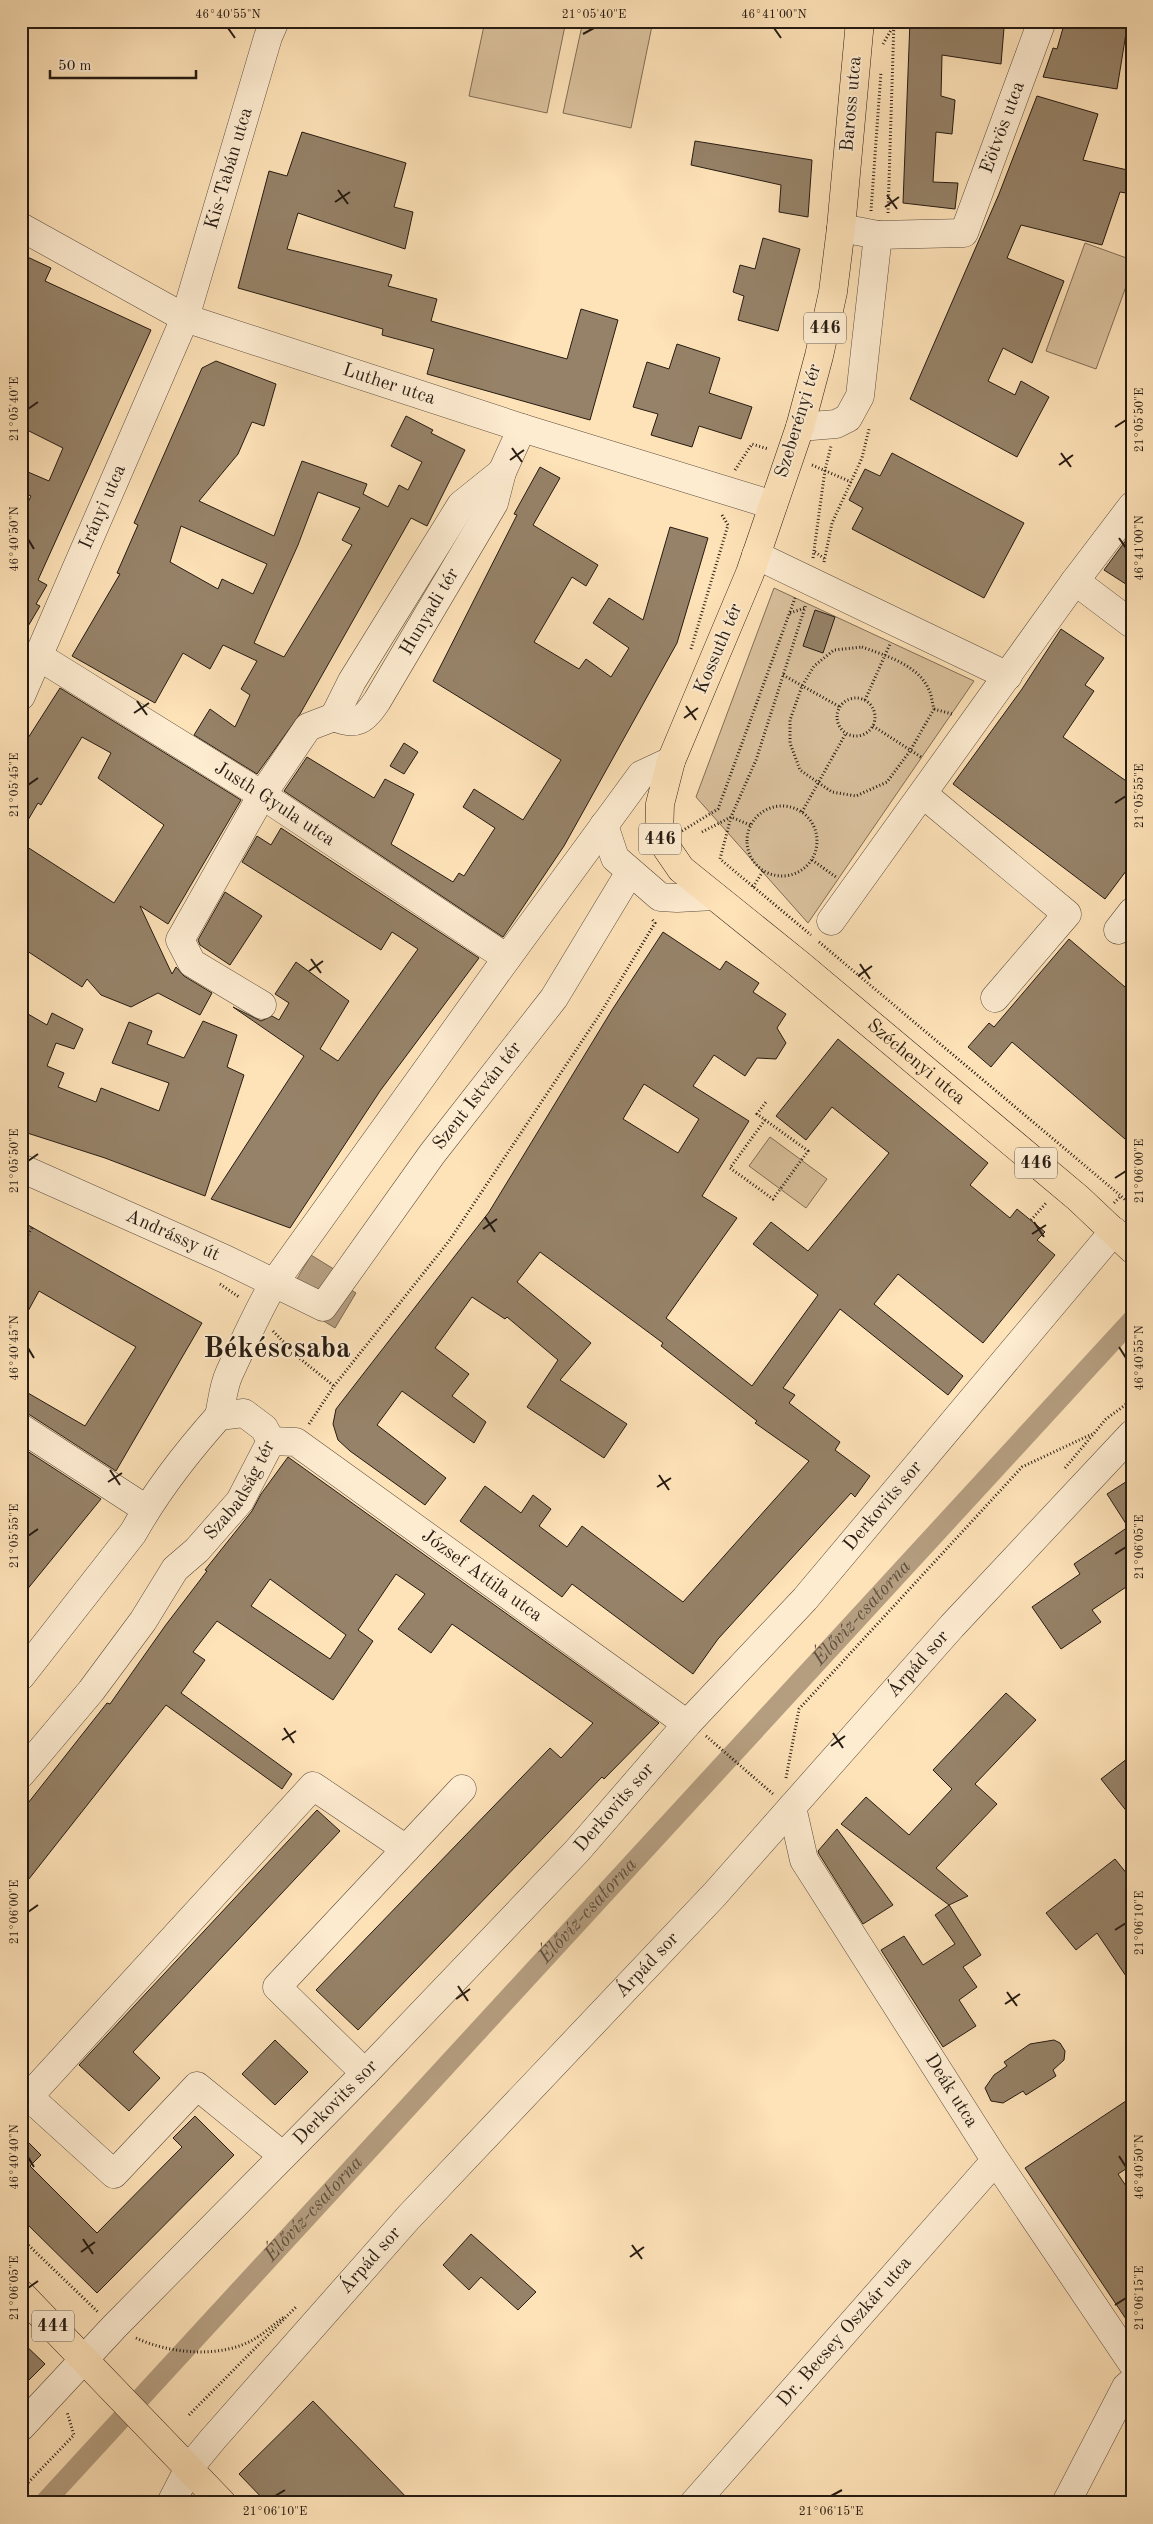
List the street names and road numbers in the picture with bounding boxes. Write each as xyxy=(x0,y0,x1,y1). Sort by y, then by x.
street label: Baross utca xyxy=(838,55,866,153)
street label: Eötvös utca xyxy=(977,78,1029,176)
street label: Kis-Tabán utca xyxy=(202,105,256,232)
road number: 446 xyxy=(804,312,846,343)
street label: Luther utca xyxy=(340,361,438,409)
street label: Szeberényi tér xyxy=(773,362,825,480)
street label: Irányi utca xyxy=(76,461,130,552)
street label: Hunyadi tér xyxy=(397,565,463,659)
street label: Kossuth tér xyxy=(692,601,747,697)
street label: Justh Gyula utca xyxy=(211,758,339,850)
road number: 446 xyxy=(639,824,681,854)
street label: Széchenyi utca xyxy=(863,1016,969,1109)
street label: Szent István tér xyxy=(429,1038,525,1154)
road number: 446 xyxy=(1015,1148,1057,1178)
street label: Andrássy út xyxy=(123,1206,222,1265)
street label: Szabadság tér xyxy=(201,1437,279,1544)
street label: Derkovits sor xyxy=(840,1457,926,1555)
street label: József Attila utca xyxy=(418,1526,546,1626)
street label: Árpád sor xyxy=(881,1627,953,1701)
street label: Derkovits sor xyxy=(571,1759,658,1856)
street label: Árpád sor xyxy=(609,1929,683,2002)
street label: Deák utca xyxy=(921,2051,982,2131)
street label: Derkovits sor xyxy=(290,2056,382,2149)
street label: Árpád sor xyxy=(333,2223,405,2298)
street label: Dr. Becsey Oszkár utca xyxy=(774,2253,916,2410)
road number: 444 xyxy=(32,2310,74,2342)

